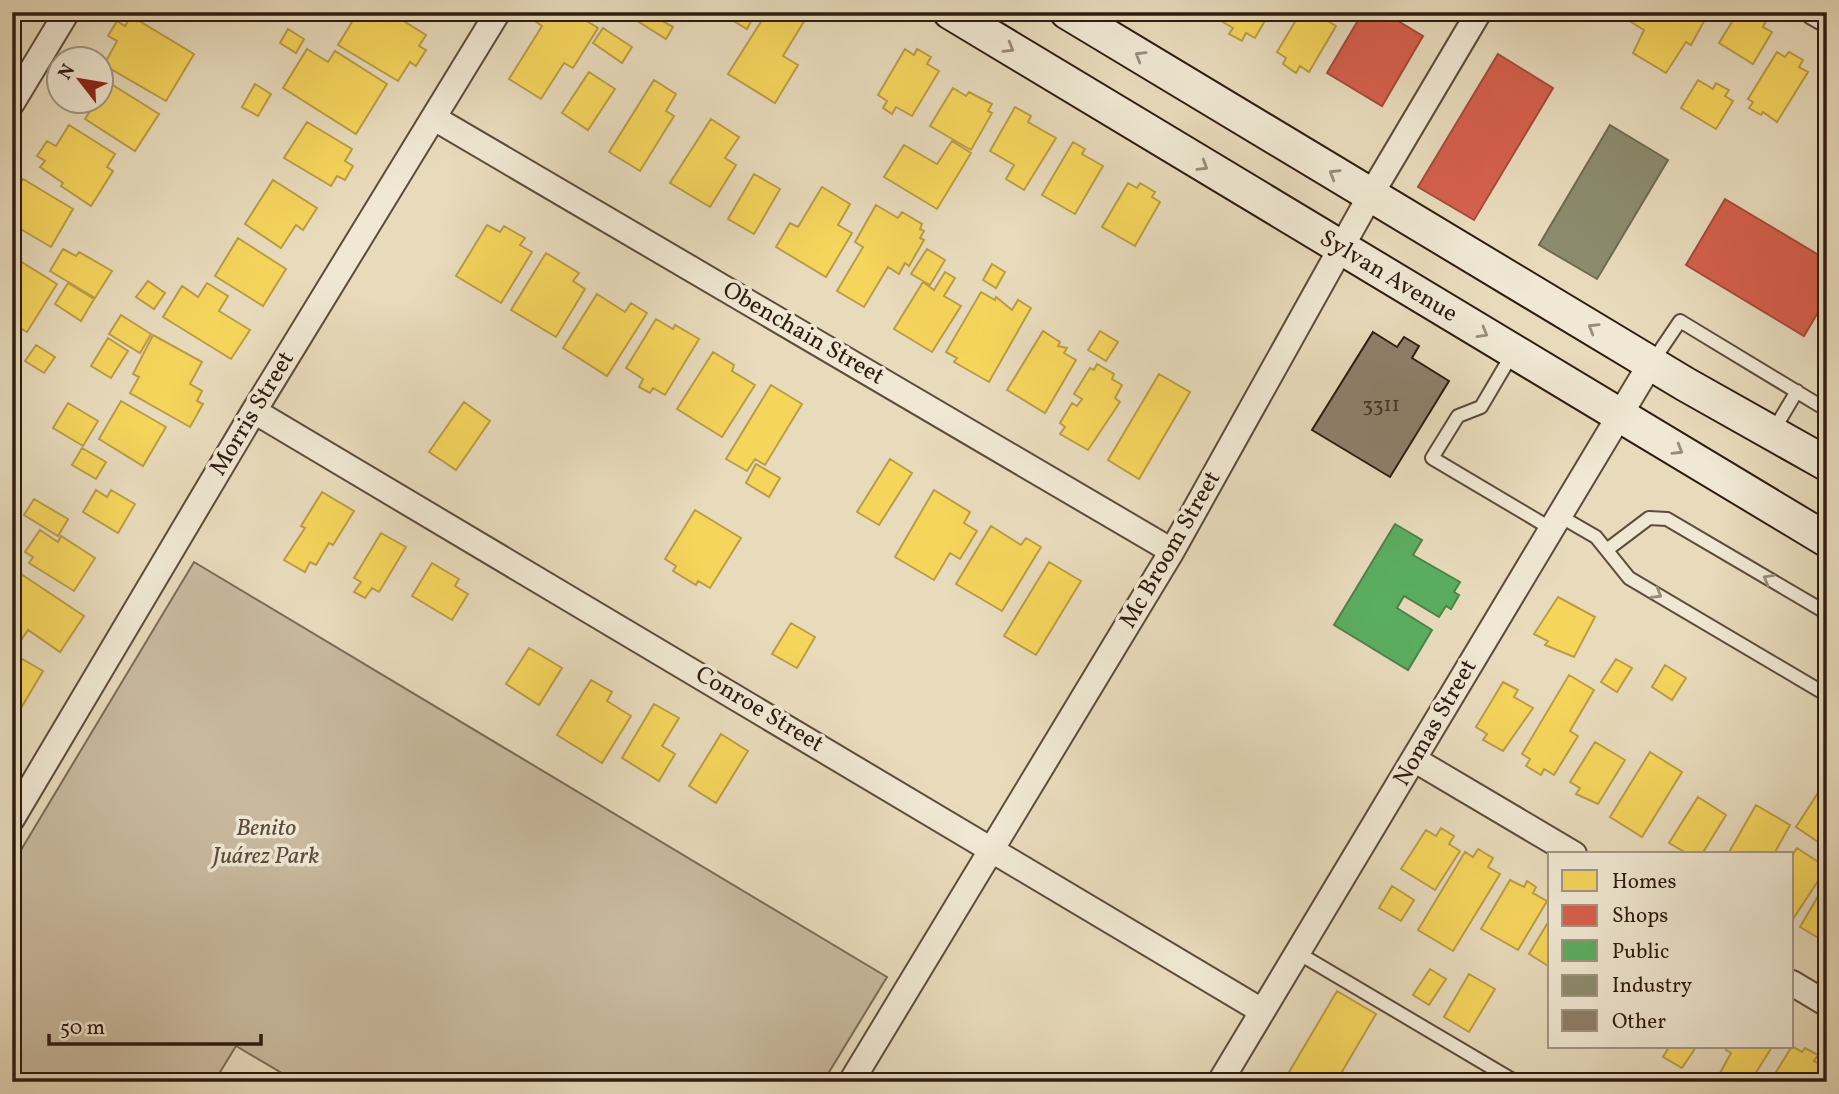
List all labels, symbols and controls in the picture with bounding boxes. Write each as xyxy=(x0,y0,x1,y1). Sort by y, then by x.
one-way arrow xyxy=(1001,39,1014,52)
north arrow xyxy=(46,46,116,116)
one-way arrow xyxy=(1134,52,1147,65)
text: N xyxy=(52,59,82,85)
one-way arrow xyxy=(1196,158,1209,171)
one-way arrow xyxy=(1329,170,1342,183)
street label: Sylvan Avenue xyxy=(1313,222,1463,332)
street label: Obenchain Street xyxy=(716,274,890,394)
one-way arrow xyxy=(1475,324,1488,337)
one-way arrow xyxy=(1587,324,1600,337)
street label: Morris Street xyxy=(202,345,304,483)
house number: 3311 xyxy=(1362,391,1400,420)
one-way arrow xyxy=(1670,442,1683,455)
street label: Mc Broom Street xyxy=(1112,465,1230,635)
one-way arrow xyxy=(1762,574,1775,587)
one-way arrow xyxy=(1649,586,1662,599)
street label: Nomas Street xyxy=(1386,653,1486,793)
street label: Conroe Street xyxy=(688,658,830,762)
park label: Benito Juárez Park xyxy=(211,812,319,874)
legend xyxy=(1548,852,1794,1048)
text: Homes xyxy=(1612,868,1677,897)
text: Shops xyxy=(1612,902,1668,931)
text: Public xyxy=(1612,938,1669,967)
text: Industry xyxy=(1612,972,1693,1001)
scale bar xyxy=(49,1003,261,1047)
text: Other xyxy=(1612,1008,1666,1037)
text: 50 m xyxy=(60,1014,105,1043)

